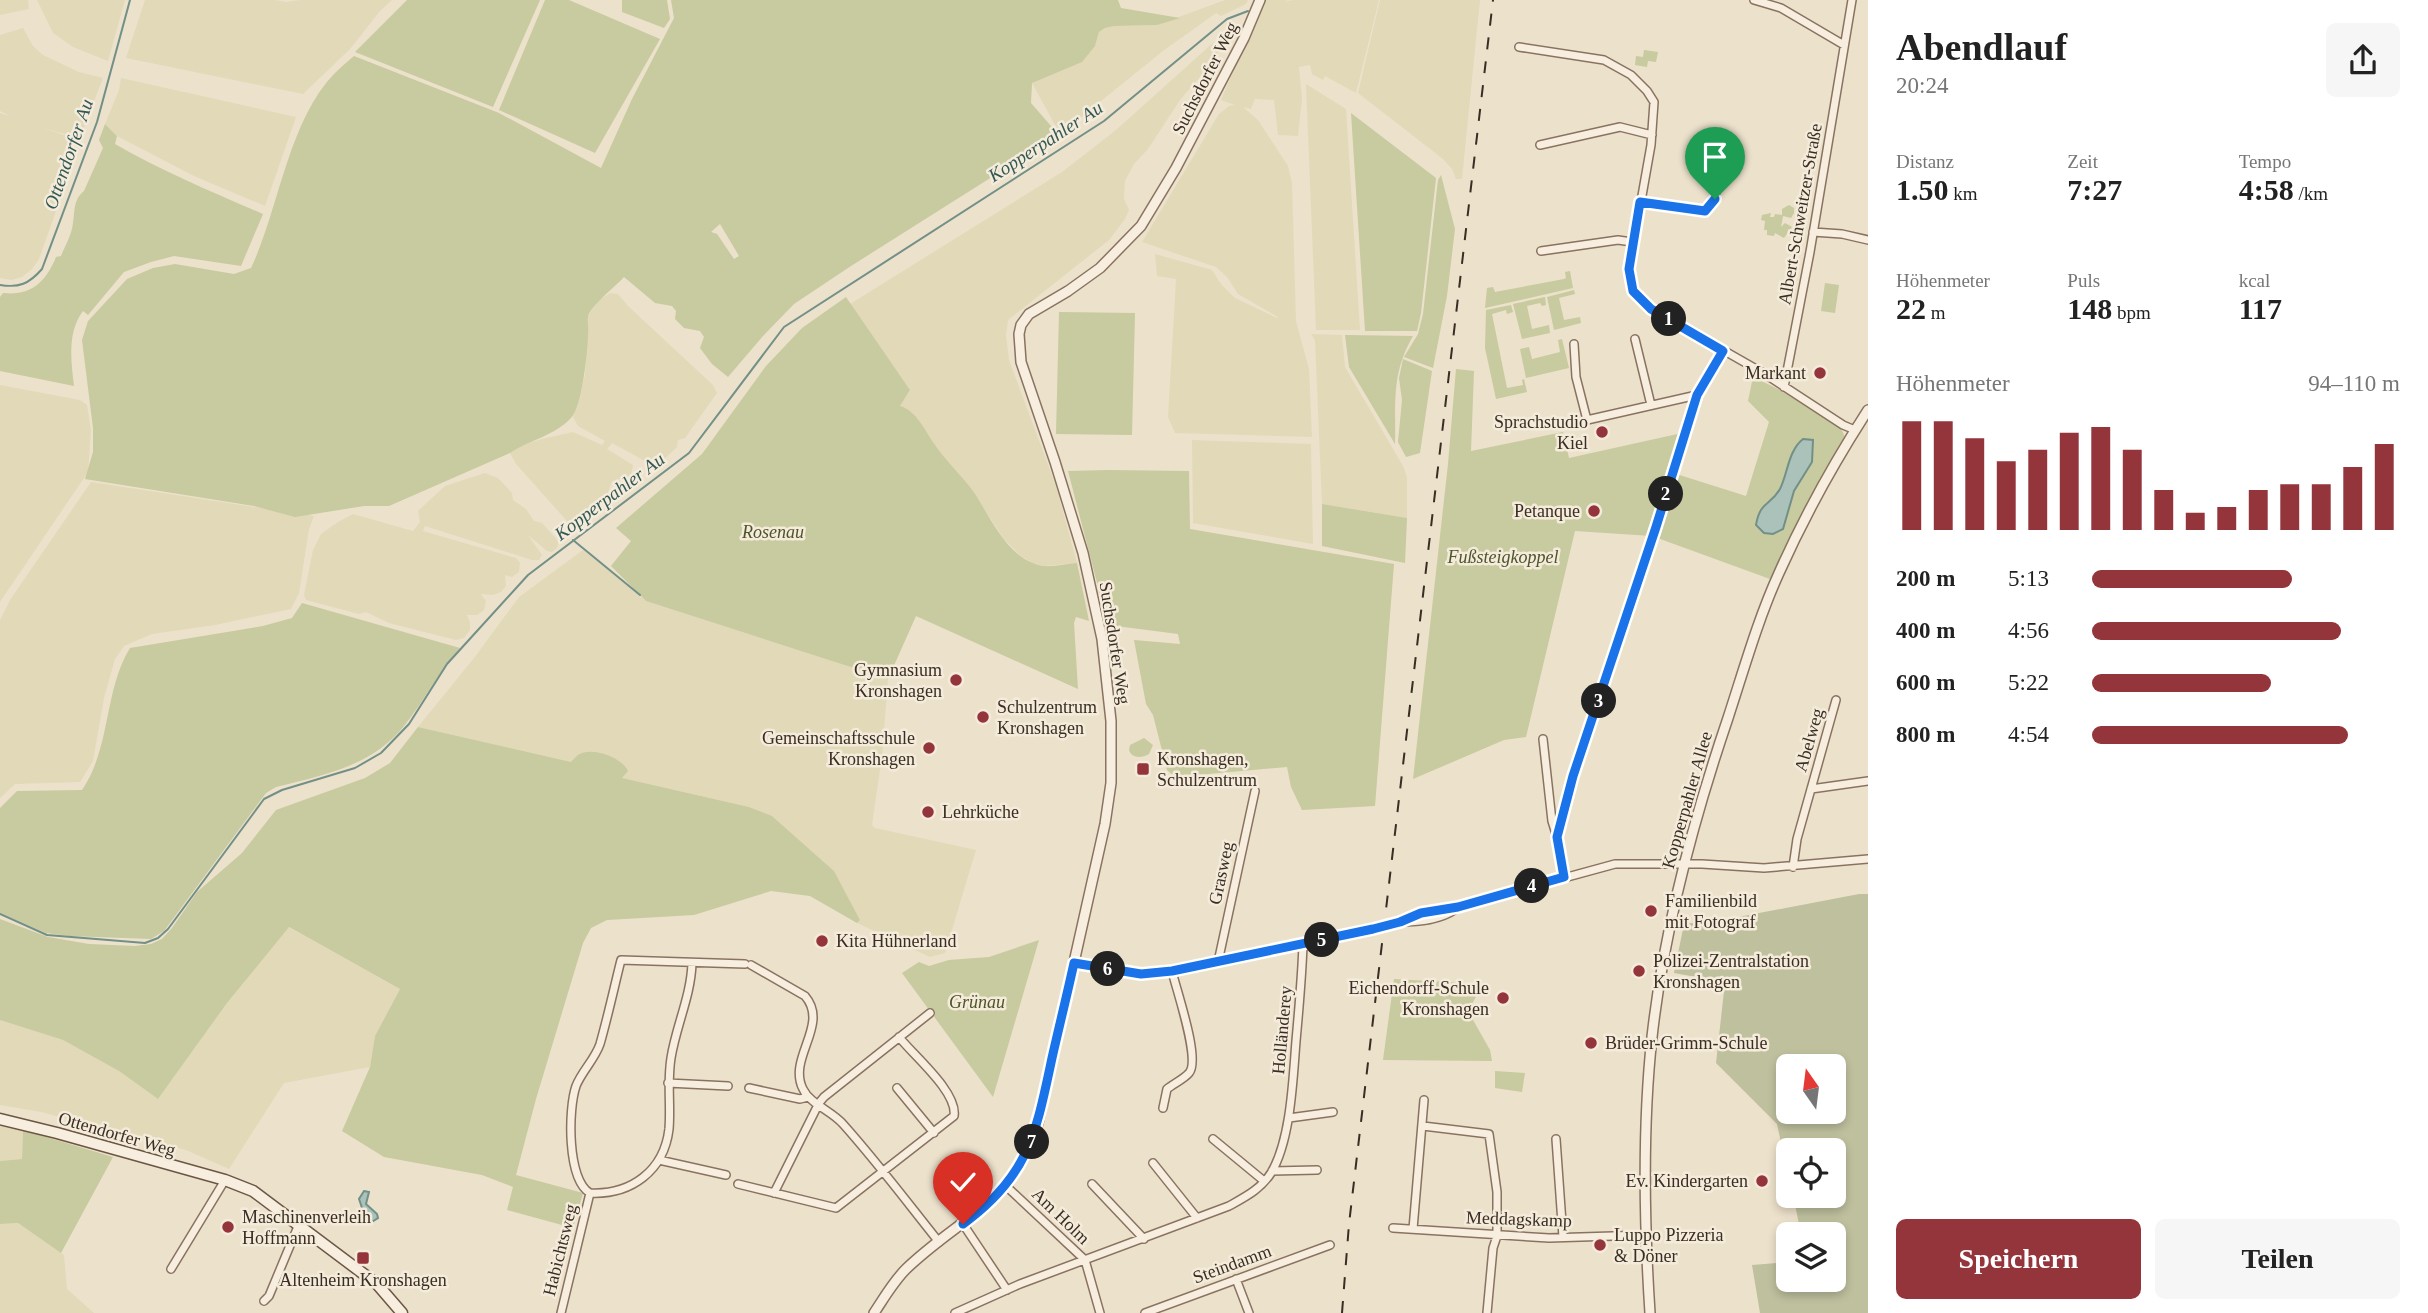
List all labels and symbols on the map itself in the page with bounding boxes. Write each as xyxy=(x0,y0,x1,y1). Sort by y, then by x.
street label: Suchsdorfer Weg xyxy=(1168,18,1242,138)
water label: Ottendorfer Au xyxy=(40,96,97,212)
water label: Kopperpahler Au xyxy=(983,97,1106,187)
street label: Albert-Schweitzer-Straße xyxy=(1774,122,1826,306)
pin xyxy=(1685,127,1745,199)
pin: 1 xyxy=(1652,302,1686,336)
place label: Markant xyxy=(1745,363,1806,383)
marker: Markant xyxy=(1812,365,1828,381)
place label: Sprachstudio Kiel xyxy=(1494,412,1588,453)
marker: Sprachstudio Kiel xyxy=(1594,424,1610,440)
water label: Kopperpahler Au xyxy=(549,448,668,545)
pin: 2 xyxy=(1648,476,1684,512)
place label: Petanque xyxy=(1514,501,1580,521)
marker: Petanque xyxy=(1586,503,1602,519)
park label: Rosenau xyxy=(741,522,804,542)
park label: Fußsteigkoppel xyxy=(1447,547,1558,567)
street label: Suchsdorfer Weg xyxy=(1095,580,1135,706)
place label: Gymnasium Kronshagen xyxy=(854,660,942,701)
marker: Gymnasium Kronshagen xyxy=(948,672,964,688)
pin: 3 xyxy=(1582,684,1616,718)
place label: Schulzentrum Kronshagen xyxy=(997,697,1097,738)
street label: Abelweg xyxy=(1790,706,1828,774)
marker: Schulzentrum Kronshagen xyxy=(975,709,991,725)
place label: Gemeinschaftsschule Kronshagen xyxy=(762,728,915,769)
street label: Kopperpahler Allee xyxy=(1658,729,1716,871)
marker: Gemeinschaftsschule Kronshagen xyxy=(921,740,937,756)
place label: Kronshagen, Schulzentrum xyxy=(1157,749,1257,790)
marker: Kronshagen, Schulzentrum xyxy=(1135,761,1151,777)
place label: Lehrküche xyxy=(942,802,1019,822)
marker: Lehrküche xyxy=(920,804,936,820)
street label: Grasweg xyxy=(1205,840,1237,906)
pin: 4 xyxy=(1514,868,1550,903)
place label: Familienbild mit Fotograf xyxy=(1665,891,1757,932)
marker: Familienbild mit Fotograf xyxy=(1643,903,1659,919)
pin: 5 xyxy=(1304,922,1340,958)
place label: Kita Hühnerland xyxy=(836,931,956,951)
marker: Kita Hühnerland xyxy=(814,933,830,949)
pin: 6 xyxy=(1090,951,1126,986)
place label: Polizei-Zentralstation Kronshagen xyxy=(1653,951,1809,992)
marker: Polizei-Zentralstation Kronshagen xyxy=(1631,963,1647,979)
place label: Eichendorff-Schule Kronshagen xyxy=(1348,978,1489,1019)
street label: Holländerey xyxy=(1268,985,1296,1075)
marker: Eichendorff-Schule Kronshagen xyxy=(1495,990,1511,1006)
park label: Grünau xyxy=(949,992,1005,1012)
place label: Brüder-Grimm-Schule xyxy=(1605,1033,1768,1053)
marker: Brüder-Grimm-Schule xyxy=(1583,1035,1599,1051)
north arrow xyxy=(1776,1054,1846,1124)
street label: Ottendorfer Weg xyxy=(56,1108,178,1160)
pin: 7 xyxy=(1014,1124,1050,1160)
pin xyxy=(933,1152,993,1224)
place label: Ev. Kindergarten xyxy=(1626,1171,1748,1191)
marker: Ev. Kindergarten xyxy=(1754,1173,1770,1189)
street label: Am Holm xyxy=(1028,1184,1094,1248)
street label: Habichtsweg xyxy=(539,1202,581,1298)
place label: Maschinenverleih Hoffmann xyxy=(242,1207,371,1248)
street label: Meddagskamp xyxy=(1466,1207,1572,1231)
marker: Maschinenverleih Hoffmann xyxy=(220,1219,236,1235)
place label: Luppo Pizzeria & Döner xyxy=(1614,1225,1723,1266)
marker: Luppo Pizzeria & Döner xyxy=(1592,1237,1608,1253)
street label: Steindamm xyxy=(1190,1241,1274,1287)
marker: Altenheim Kronshagen xyxy=(355,1250,371,1266)
place label: Altenheim Kronshagen xyxy=(279,1270,447,1290)

